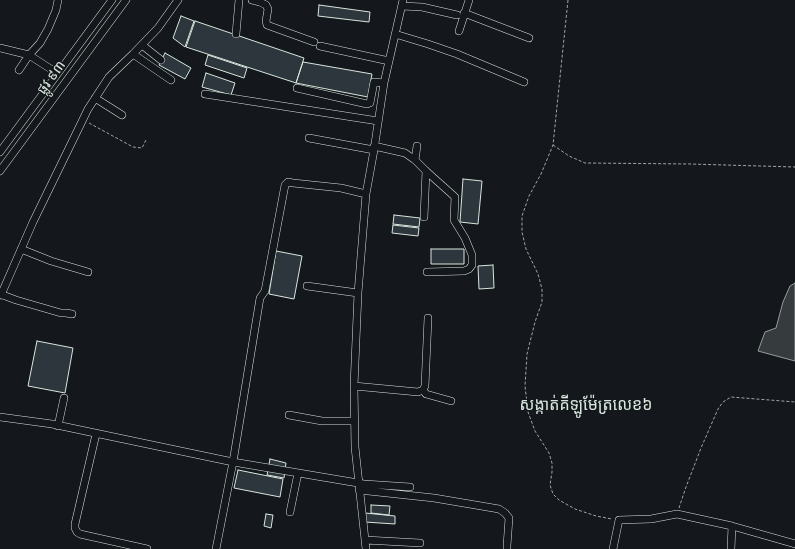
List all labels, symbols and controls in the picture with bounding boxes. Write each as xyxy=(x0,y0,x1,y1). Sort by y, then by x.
street label: ផ្លូវ ៩៣ xyxy=(34,58,70,98)
district label: សង្កាត់គីឡូម៉ែត្រលេខ៦ xyxy=(520,396,652,416)

